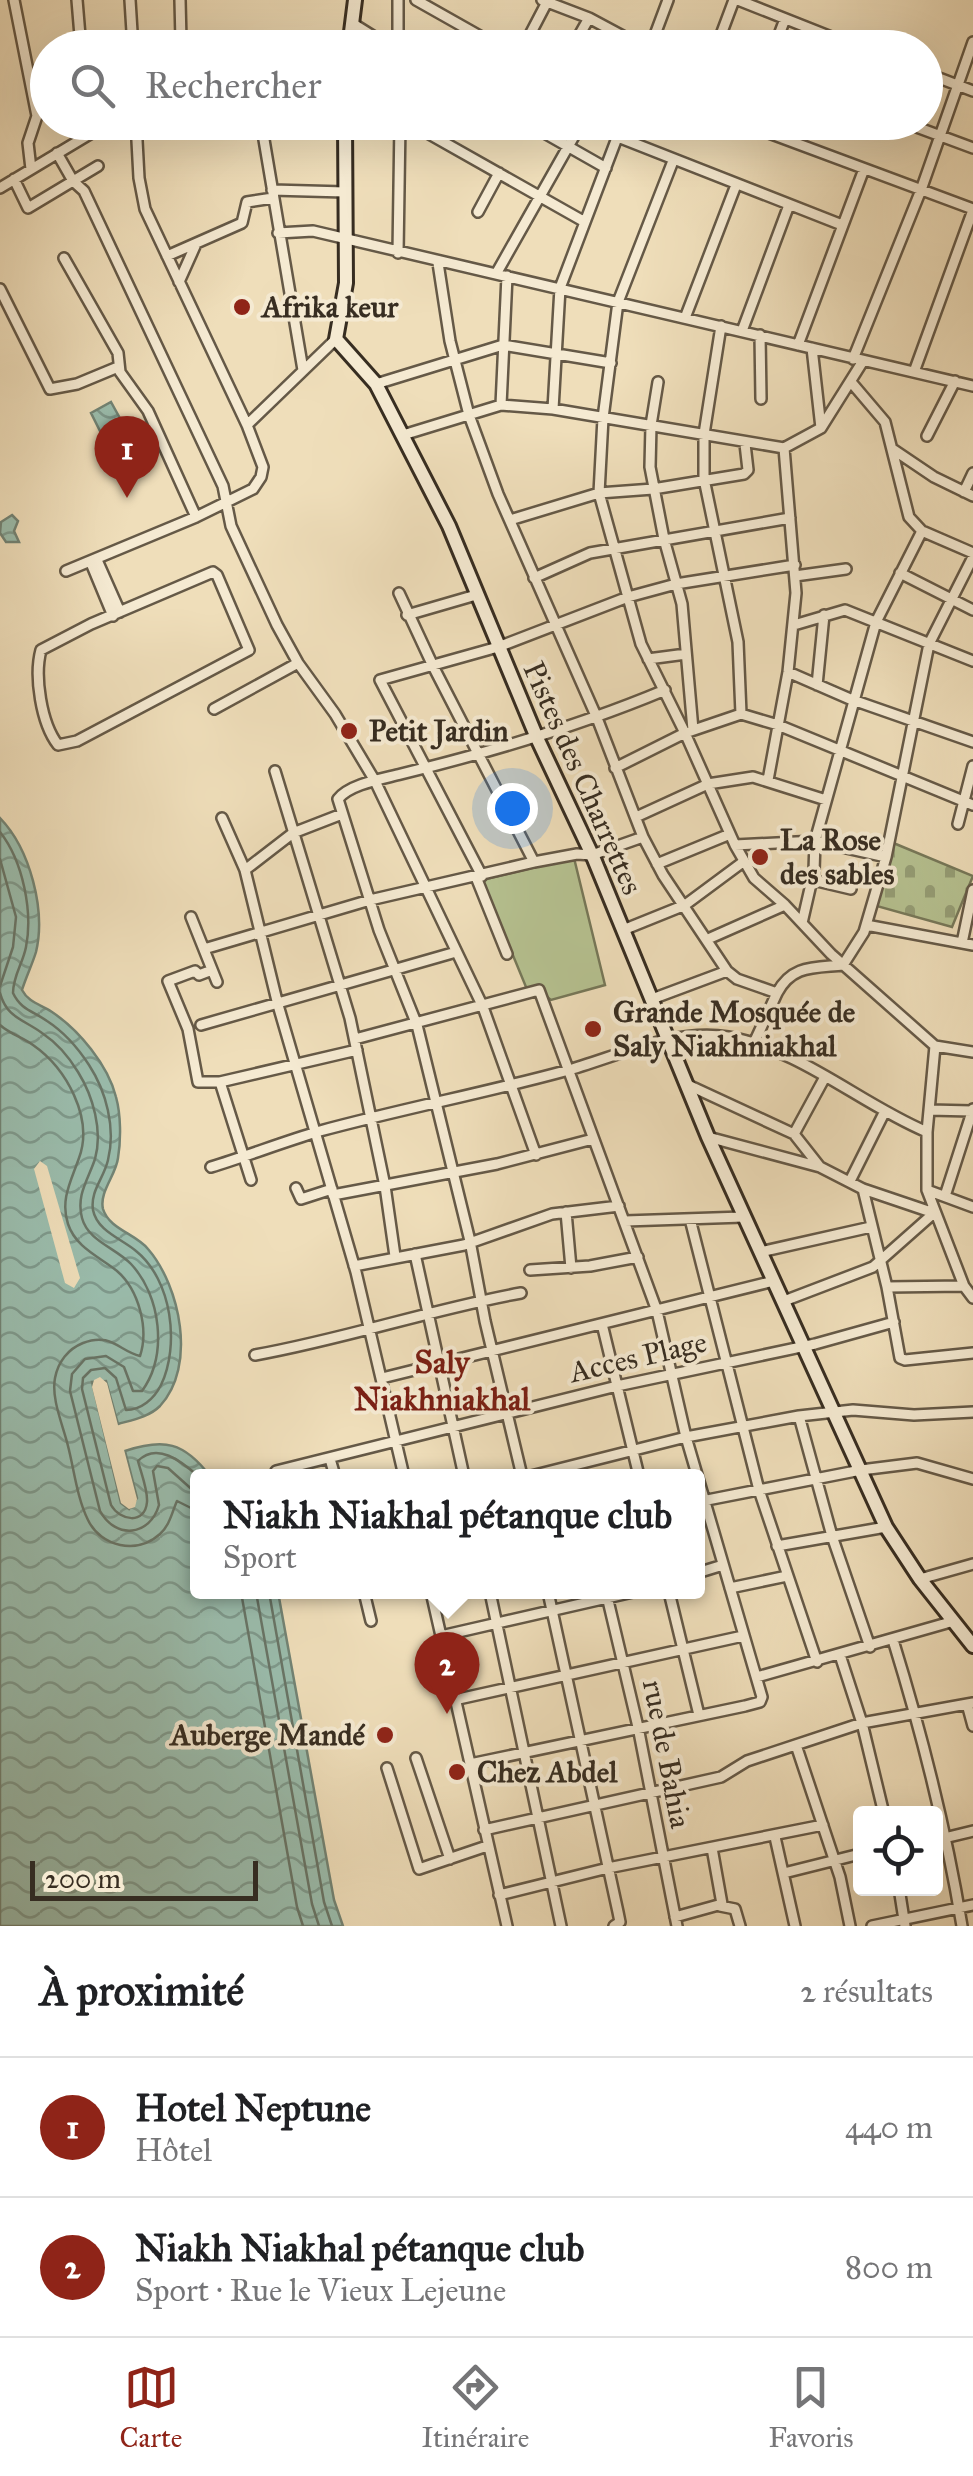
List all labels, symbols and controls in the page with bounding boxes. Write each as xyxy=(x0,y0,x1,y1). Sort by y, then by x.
search box xyxy=(30,30,943,140)
icon: search xyxy=(65,58,120,113)
text: Rechercher xyxy=(145,62,321,108)
place label: Afrika keur xyxy=(260,289,399,325)
marker: Afrika keur xyxy=(231,296,253,318)
pin: 1 xyxy=(94,416,160,498)
street label: Pistes des Charrettes xyxy=(515,656,651,900)
place label: Petit Jardin xyxy=(369,713,509,750)
marker: Petit Jardin xyxy=(338,720,360,742)
your location xyxy=(487,783,538,834)
place label: La Rose des sables xyxy=(780,822,895,892)
marker: La Rose des sables xyxy=(749,846,771,868)
place label: Grande Mosquée de Saly Niakhniakhal xyxy=(613,994,856,1064)
marker: Grande Mosquée de Saly Niakhniakhal xyxy=(582,1018,604,1040)
street label: Acces Plage xyxy=(564,1324,710,1391)
district label: Saly Niakhniakhal xyxy=(354,1343,532,1419)
popup xyxy=(190,1469,705,1599)
text: Niakh Niakhal pétanque club xyxy=(223,1492,672,1538)
text: Sport xyxy=(223,1538,297,1577)
pin: 2 xyxy=(414,1632,480,1714)
street label: rue de Bahia xyxy=(635,1677,699,1832)
place label: Auberge Mandé xyxy=(169,1717,365,1753)
marker: Auberge Mandé xyxy=(374,1724,396,1746)
place label: Chez Abdel xyxy=(477,1754,618,1790)
marker: Chez Abdel xyxy=(446,1761,468,1783)
map controls xyxy=(853,1806,943,1896)
button: locate xyxy=(853,1806,943,1896)
scale bar xyxy=(30,1856,258,1900)
text: 200 m xyxy=(45,1861,121,1896)
text: À proximité xyxy=(40,1965,244,2017)
text: 2 résultats xyxy=(800,1972,933,2011)
text: Hotel Neptune xyxy=(135,2085,371,2131)
text: 1 xyxy=(66,2108,79,2147)
text: 440 m xyxy=(845,2108,933,2147)
text: Hôtel xyxy=(135,2131,212,2170)
text: Niakh Niakhal pétanque club xyxy=(135,2225,584,2271)
text: 2 xyxy=(65,2248,80,2287)
text: 800 m xyxy=(845,2248,933,2287)
text: Sport · Rue le Vieux Lejeune xyxy=(135,2271,506,2310)
tab: Carte xyxy=(120,2360,183,2455)
tab: Itinéraire xyxy=(422,2360,529,2455)
tab: Favoris xyxy=(768,2360,853,2455)

